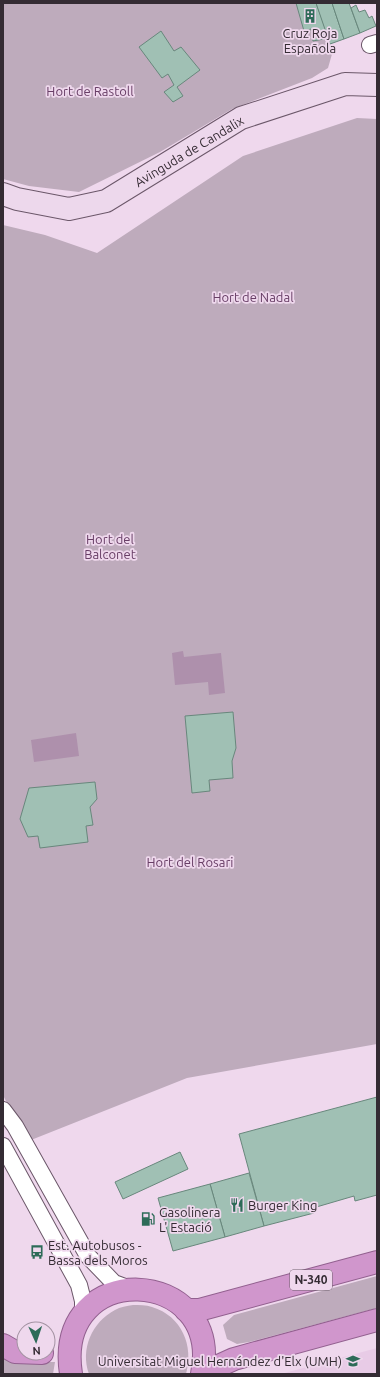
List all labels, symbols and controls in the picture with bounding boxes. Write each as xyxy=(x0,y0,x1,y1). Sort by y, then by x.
building icon: Cruz Roja Española xyxy=(302,8,318,24)
place label: Cruz Roja Española xyxy=(283,26,337,55)
park label: Hort de Rastoll xyxy=(46,84,134,98)
street label: Avinguda de Candalix xyxy=(132,113,246,189)
park label: Hort de Nadal xyxy=(212,290,294,304)
park label: Hort del Balconet xyxy=(84,532,136,561)
park label: Hort del Rosari xyxy=(147,855,233,869)
restaurant icon: Burger King xyxy=(229,1197,245,1213)
place label: Burger King xyxy=(248,1198,317,1212)
place label: Gasolinera L' Estació xyxy=(159,1205,220,1234)
fuel station icon: Gasolinera L' Estació xyxy=(140,1211,156,1227)
place label: Est. Autobusos - Bassa dels Moros xyxy=(48,1238,148,1267)
bus stop icon: Est. Autobusos - Bassa dels Moros xyxy=(29,1244,45,1260)
road number: N-340 xyxy=(290,1270,332,1290)
north arrow xyxy=(16,1321,56,1361)
text: N xyxy=(32,1345,41,1357)
school or university icon: Universitat Miguel Hernández d'Elx (UMH) xyxy=(345,1353,361,1369)
place label: Universitat Miguel Hernández d'Elx (UMH) xyxy=(98,1354,342,1369)

